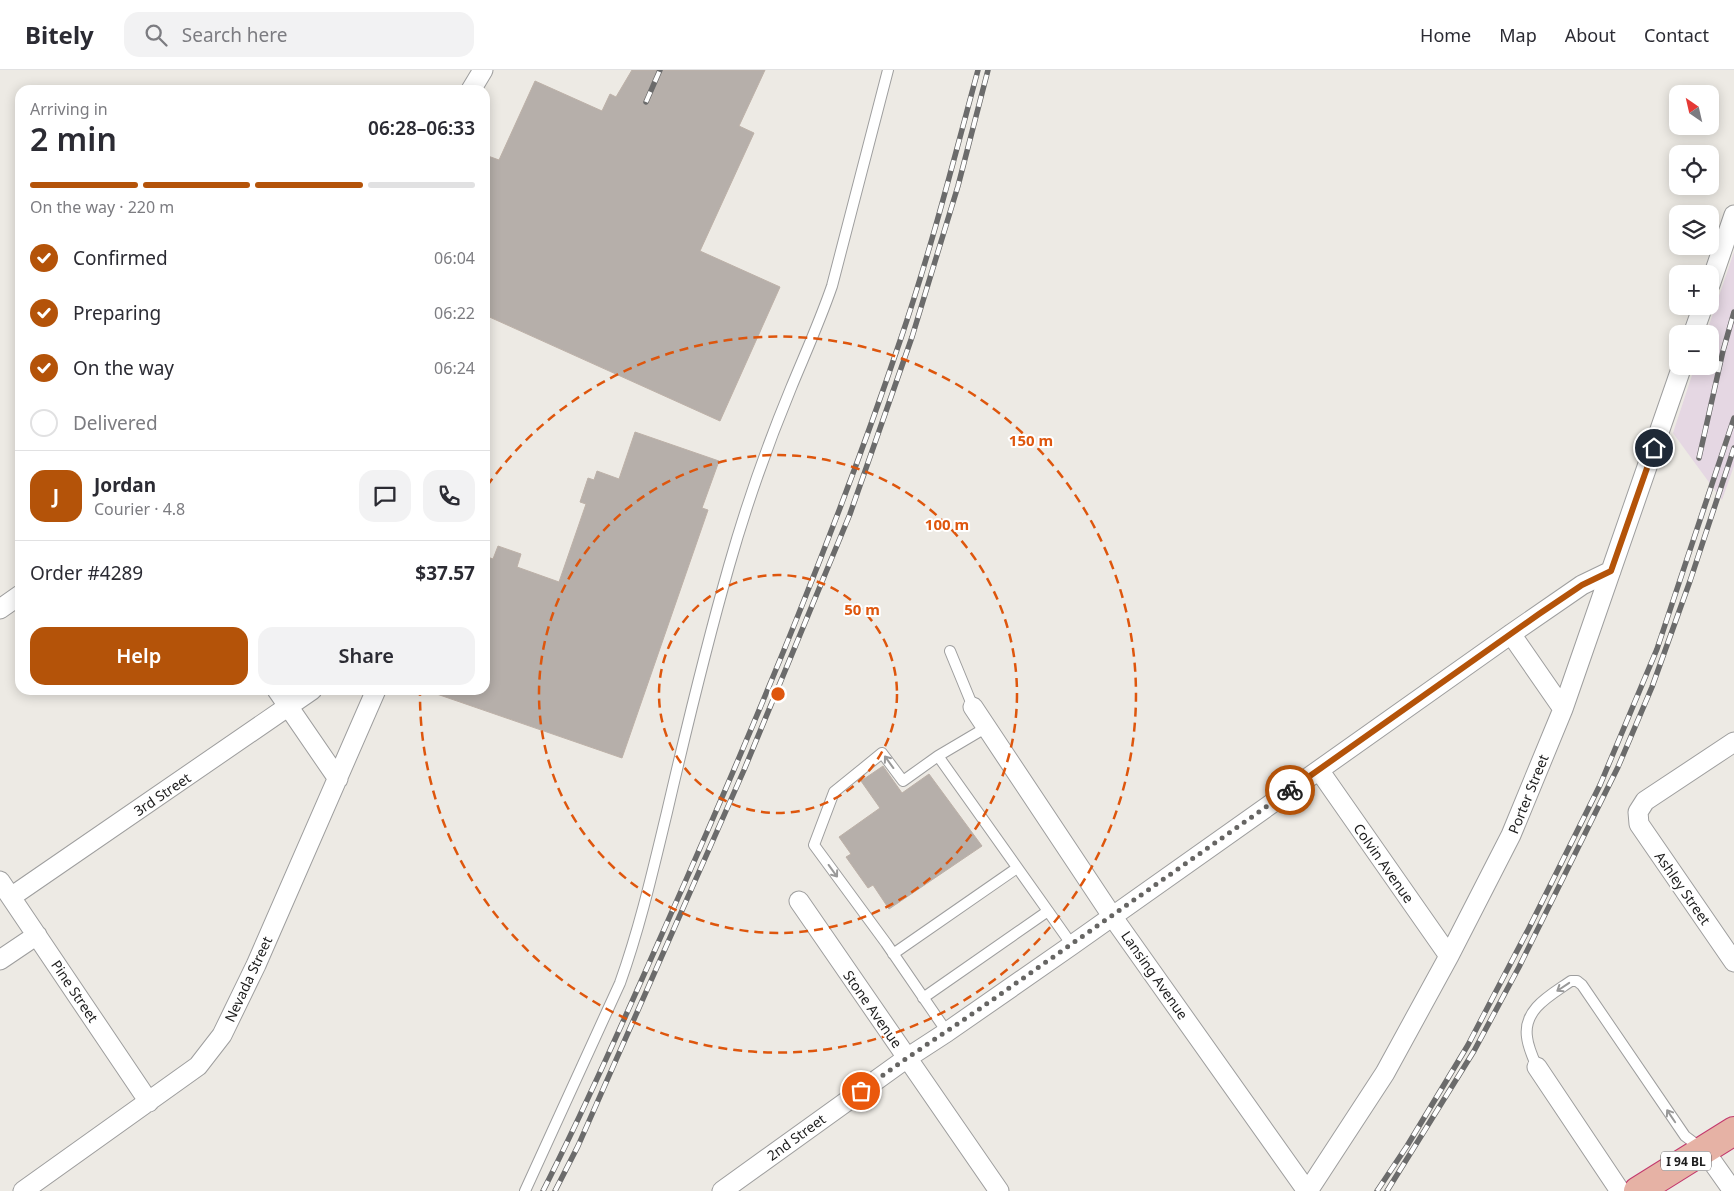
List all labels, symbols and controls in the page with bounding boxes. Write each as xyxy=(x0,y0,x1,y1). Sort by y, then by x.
search box xyxy=(124,12,474,57)
text: Bitely xyxy=(25,18,94,51)
icon: search xyxy=(142,21,170,49)
text: Search here xyxy=(182,22,287,48)
text: Home xyxy=(1420,23,1471,47)
text: Map xyxy=(1499,23,1537,47)
text: About xyxy=(1565,23,1616,47)
text: Contact xyxy=(1644,23,1709,47)
north arrow xyxy=(1669,85,1719,135)
map controls xyxy=(1669,85,1719,375)
text: Arriving in xyxy=(30,98,108,120)
text: 06:28–06:33 xyxy=(368,115,475,141)
text: 2 min xyxy=(30,117,117,160)
button: locate xyxy=(1669,145,1719,195)
text: On the way · 220 m xyxy=(30,196,174,218)
button: layers xyxy=(1669,205,1719,255)
icon: check xyxy=(30,244,58,272)
text: Confirmed xyxy=(73,245,168,271)
text: 06:04 xyxy=(434,247,475,269)
button: + xyxy=(1669,265,1719,315)
icon: check xyxy=(30,299,58,327)
text: Preparing xyxy=(73,300,161,326)
text: 06:22 xyxy=(434,302,475,324)
button: − xyxy=(1669,325,1719,375)
icon: check xyxy=(30,354,58,382)
text: On the way xyxy=(73,355,174,381)
text: 06:24 xyxy=(434,357,475,379)
text: Delivered xyxy=(73,410,158,436)
pin xyxy=(1633,427,1675,469)
text: 150 m xyxy=(1009,430,1053,450)
icon: home xyxy=(1640,434,1668,462)
button: chat xyxy=(359,470,411,522)
button: phone xyxy=(423,470,475,522)
text: Jordan xyxy=(94,472,156,498)
text: J xyxy=(53,483,59,509)
text: Courier · 4.8 xyxy=(94,498,185,520)
text: 100 m xyxy=(925,514,969,534)
text: Order #4289 xyxy=(30,560,143,586)
text: $37.57 xyxy=(415,560,475,586)
text: 50 m xyxy=(844,599,880,619)
button: Help xyxy=(30,627,248,685)
button: Share xyxy=(258,627,475,685)
centre of rings xyxy=(769,685,787,703)
street label: Porter Street xyxy=(1503,751,1553,837)
one-way arrow xyxy=(884,755,894,769)
courier xyxy=(1265,765,1315,815)
street label: 3rd Street xyxy=(130,768,194,820)
icon: bike xyxy=(1276,776,1304,804)
street label: Colvin Avenue xyxy=(1350,819,1419,907)
street label: Ashley Street xyxy=(1651,848,1715,928)
one-way arrow xyxy=(827,864,838,877)
street label: Lansing Avenue xyxy=(1117,927,1193,1023)
street label: Nevada Street xyxy=(220,933,276,1025)
street label: Pine Street xyxy=(47,956,103,1026)
street label: Stone Avenue xyxy=(839,966,907,1052)
one-way arrow xyxy=(1556,982,1570,992)
pin xyxy=(840,1070,882,1112)
icon: bag xyxy=(847,1077,875,1105)
street label: 2nd Street xyxy=(763,1109,829,1165)
one-way arrow xyxy=(1666,1109,1676,1123)
road number: I 94 BL xyxy=(1661,1152,1711,1170)

